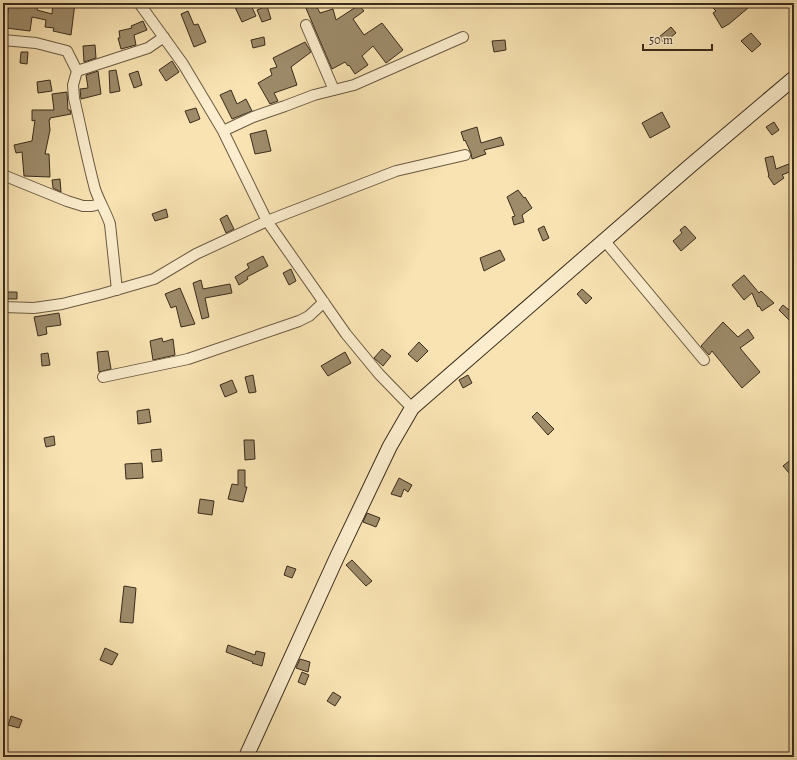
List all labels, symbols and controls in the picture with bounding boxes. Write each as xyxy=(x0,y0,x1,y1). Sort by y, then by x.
scale bar xyxy=(643,26,712,52)
text: 50 m xyxy=(649,32,673,48)

